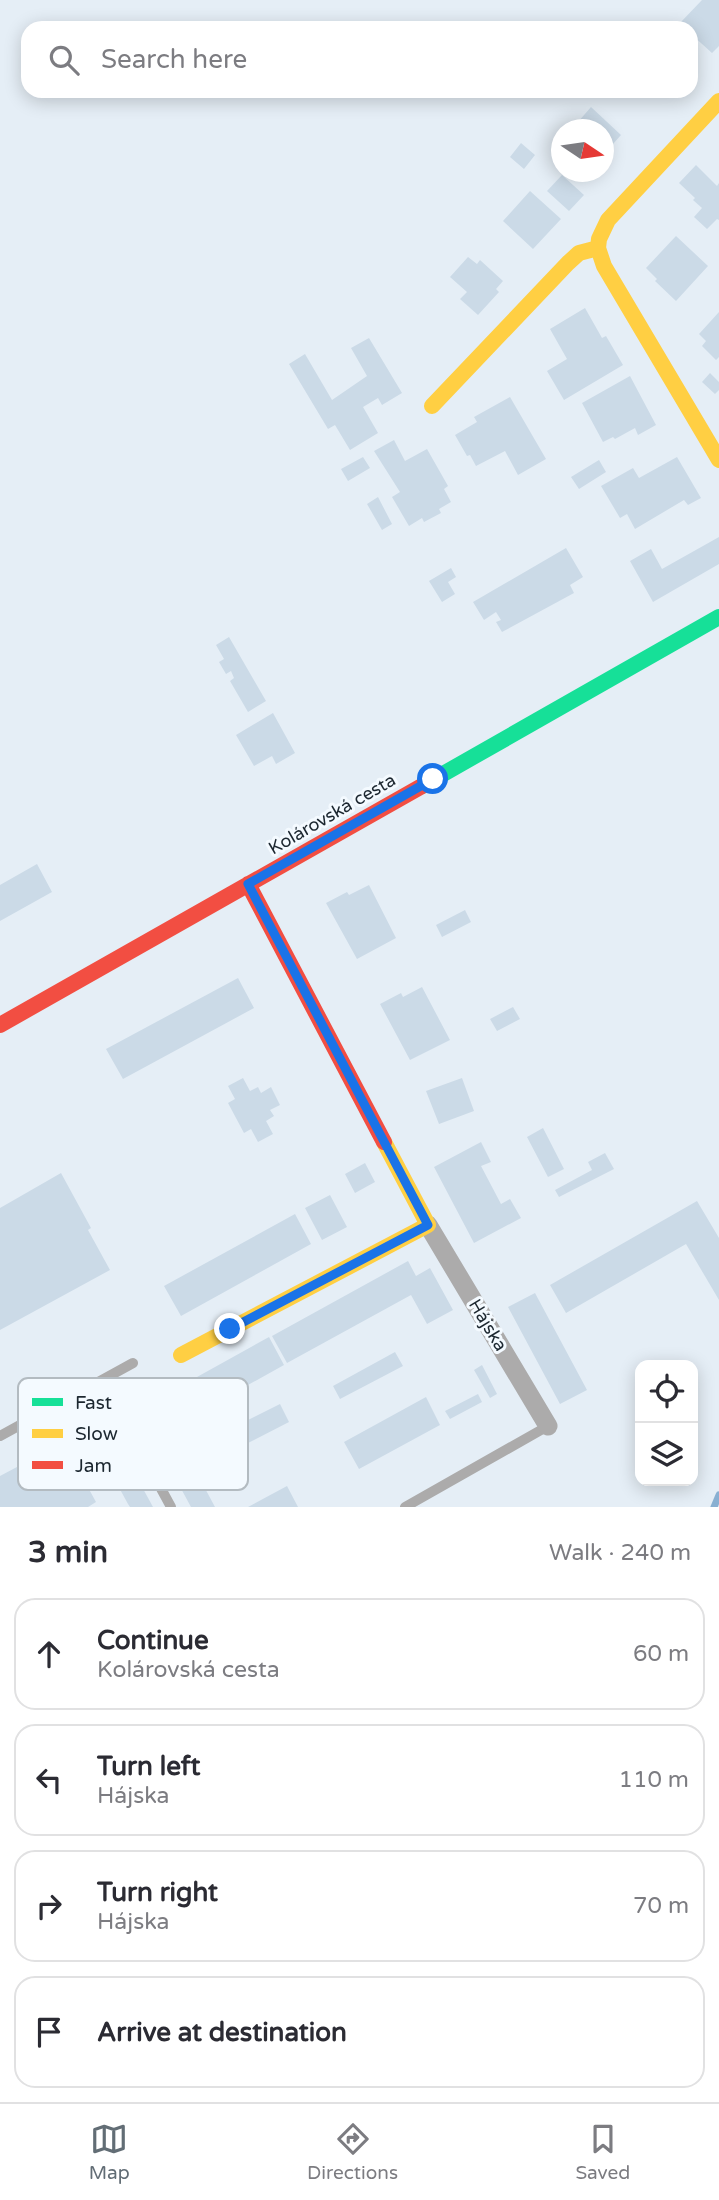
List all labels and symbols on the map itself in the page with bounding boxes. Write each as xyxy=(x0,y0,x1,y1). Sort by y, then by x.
north arrow xyxy=(551,119,614,182)
route start xyxy=(417,763,448,794)
street label: Kolárovská cesta xyxy=(265,769,399,859)
street label: Hájska xyxy=(464,1295,512,1355)
route end xyxy=(214,1313,245,1344)
legend xyxy=(18,1378,248,1490)
text: Fast xyxy=(75,1392,112,1414)
text: Slow xyxy=(75,1423,118,1445)
text: Jam xyxy=(75,1455,112,1477)

